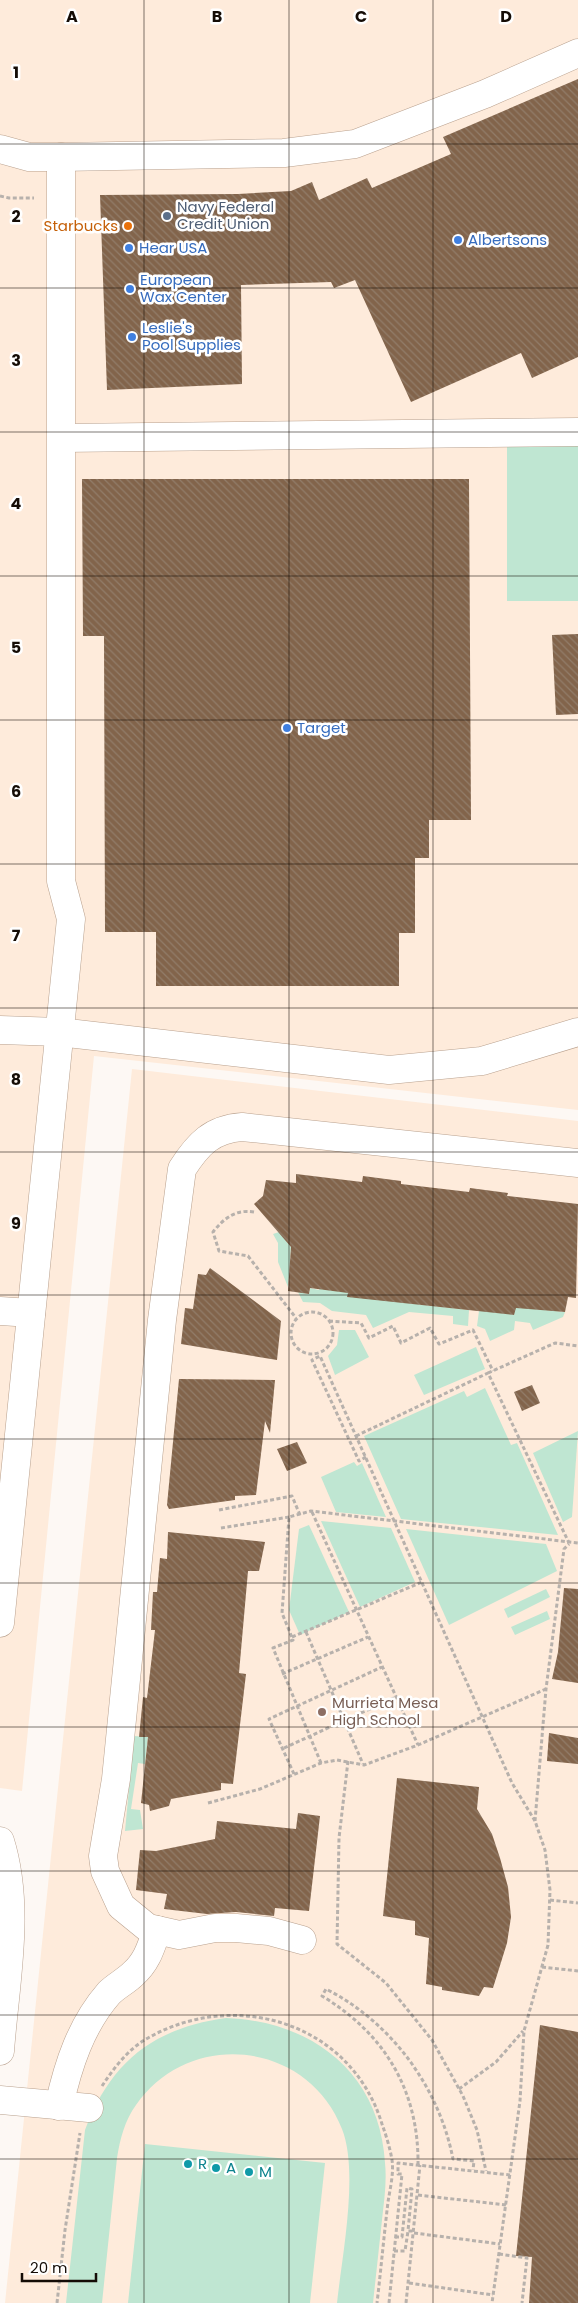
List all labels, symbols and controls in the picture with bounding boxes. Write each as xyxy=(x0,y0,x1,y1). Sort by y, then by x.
text: A xyxy=(66,5,78,28)
text: B xyxy=(212,5,222,28)
text: C xyxy=(355,5,367,28)
text: D xyxy=(500,5,512,28)
text: 1 xyxy=(13,61,19,84)
place label: Navy Federal Credit Union xyxy=(177,196,274,234)
text: 2 xyxy=(11,205,21,228)
marker: Navy Federal Credit Union xyxy=(161,210,173,222)
place label: Starbucks xyxy=(44,215,118,236)
marker: Starbucks xyxy=(122,220,134,232)
place label: Albertsons xyxy=(468,229,547,250)
marker: Albertsons xyxy=(452,234,464,246)
place label: Hear USA xyxy=(139,237,207,258)
marker: Hear USA xyxy=(123,242,135,254)
place label: European Wax Center xyxy=(140,269,227,307)
marker: European Wax Center xyxy=(124,283,136,295)
place label: Leslie's Pool Supplies xyxy=(142,317,241,355)
marker: Leslie's Pool Supplies xyxy=(126,331,138,343)
text: 3 xyxy=(11,349,21,372)
text: 4 xyxy=(11,492,22,515)
text: 5 xyxy=(11,636,21,659)
place label: Target xyxy=(297,717,346,738)
marker: Target xyxy=(281,722,293,734)
text: 6 xyxy=(11,780,21,803)
text: 7 xyxy=(12,924,21,947)
text: 8 xyxy=(11,1068,21,1091)
text: 9 xyxy=(11,1212,21,1235)
place label: Murrieta Mesa High School xyxy=(332,1692,439,1730)
marker: Murrieta Mesa High School xyxy=(316,1706,328,1718)
place label: R xyxy=(198,2153,207,2174)
place label: A xyxy=(226,2157,236,2178)
marker: R xyxy=(182,2158,194,2170)
place label: M xyxy=(259,2161,272,2182)
marker: A xyxy=(210,2162,222,2174)
marker: M xyxy=(243,2166,255,2178)
scale bar xyxy=(22,2250,96,2282)
text: 20 m xyxy=(30,2257,68,2278)

